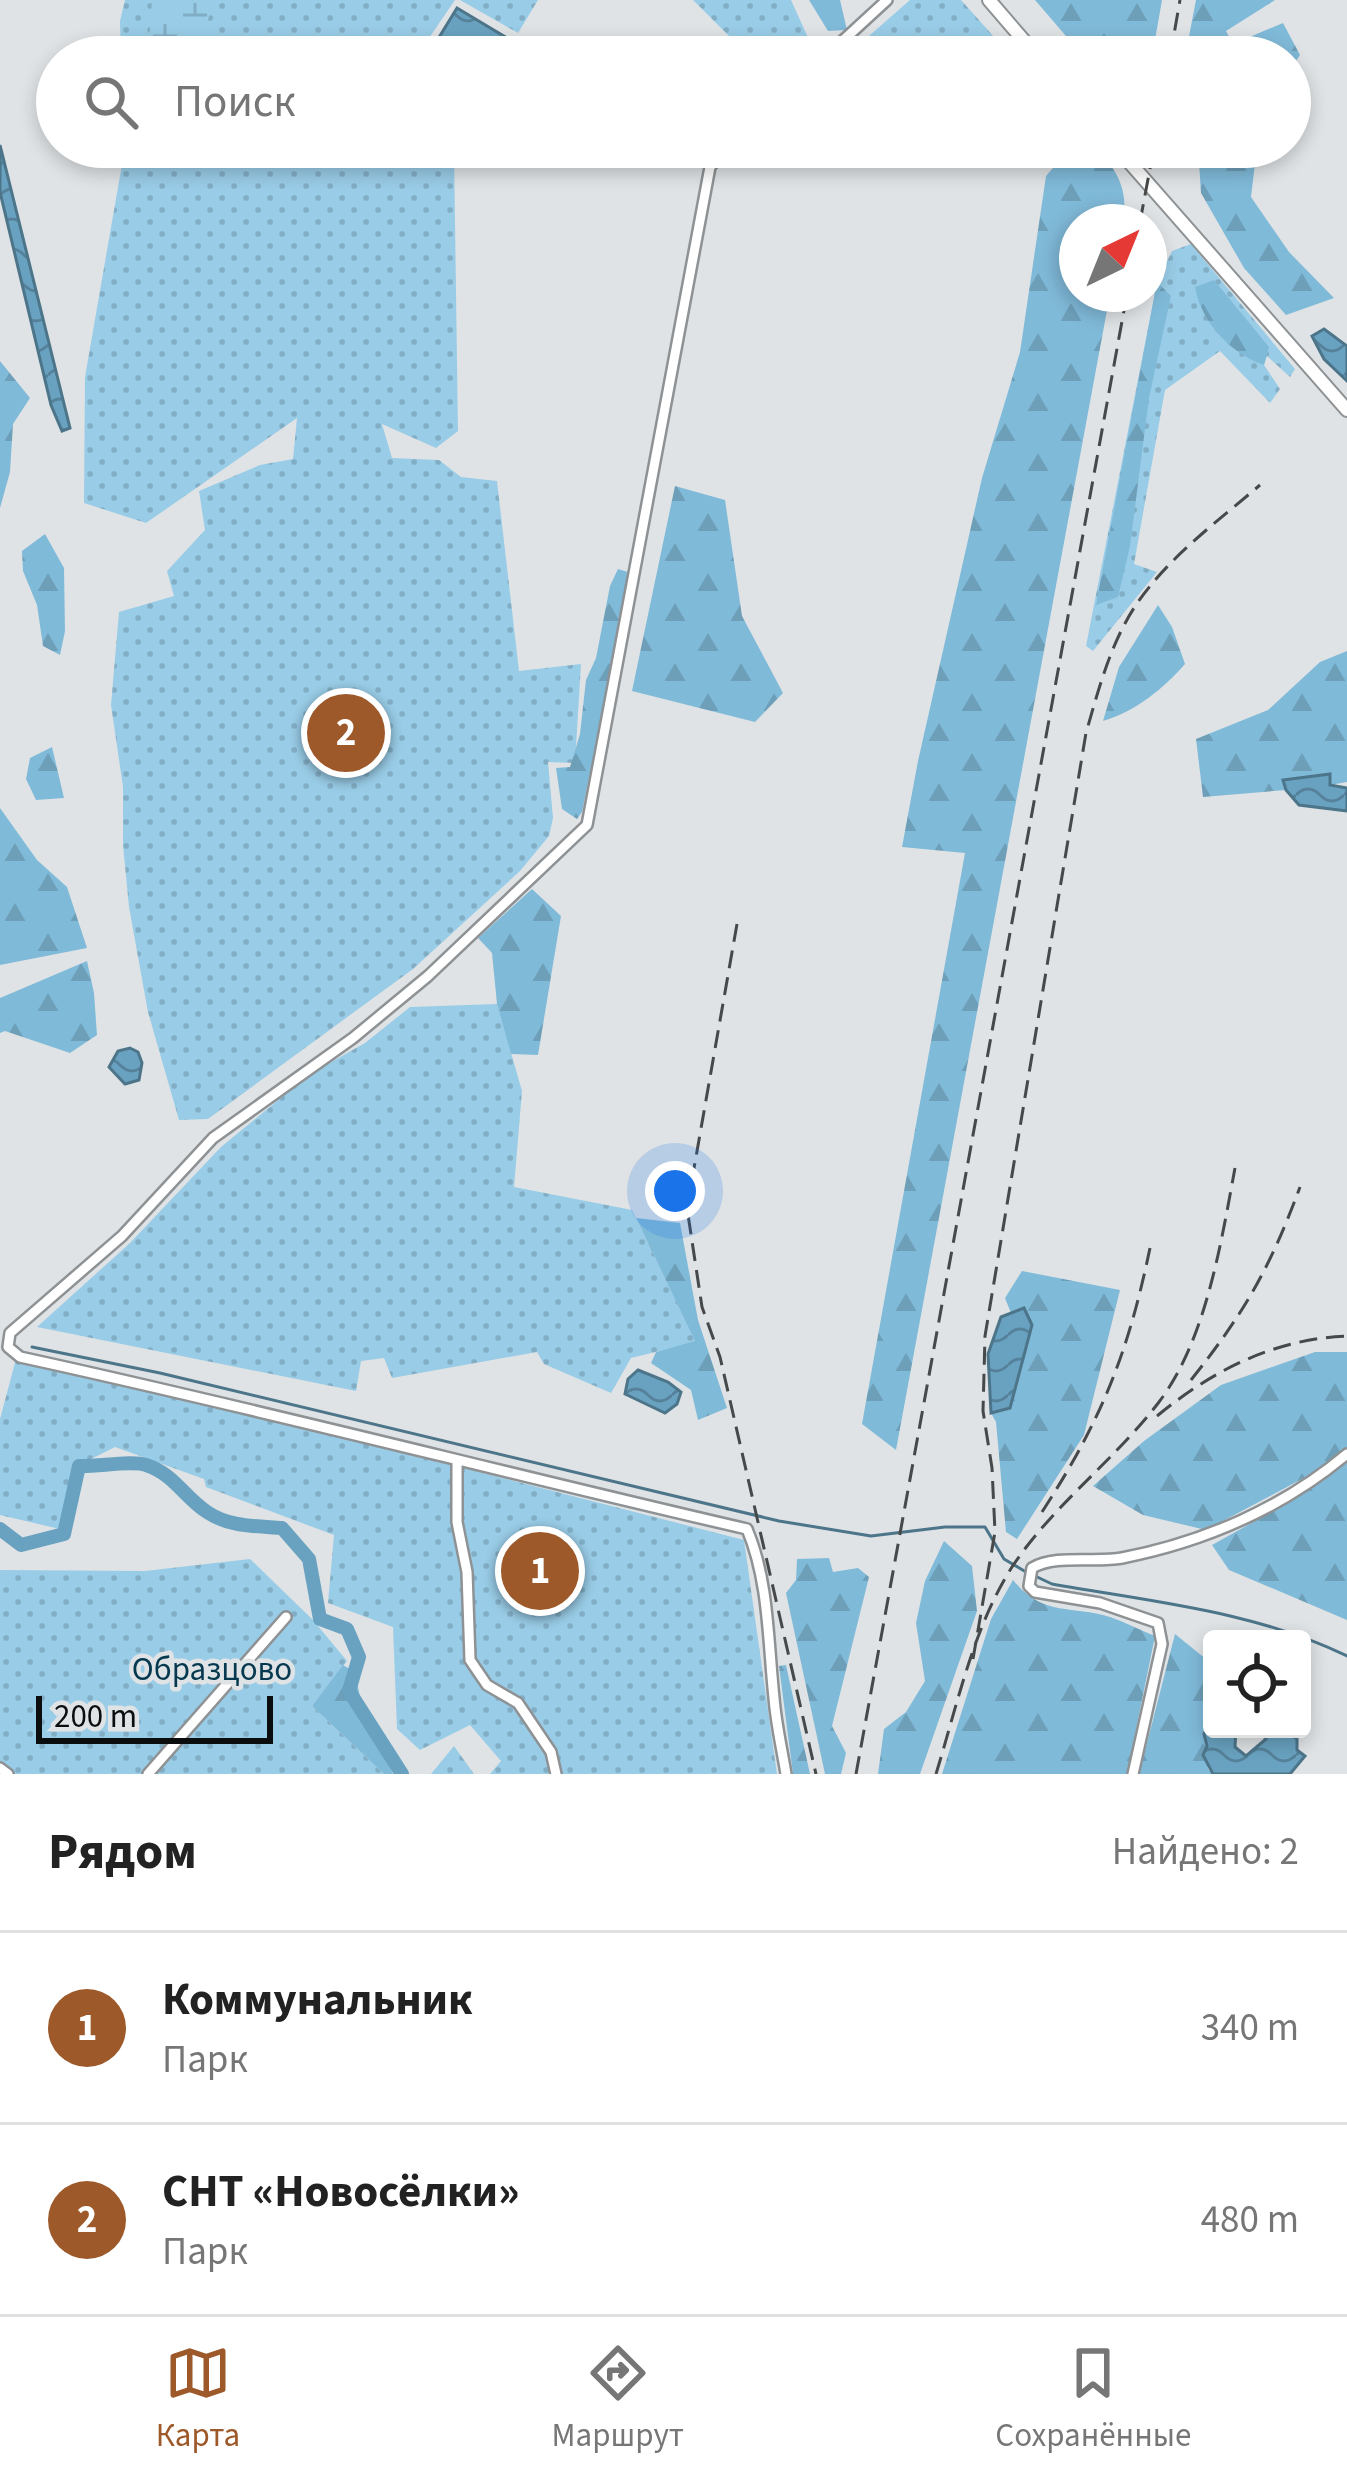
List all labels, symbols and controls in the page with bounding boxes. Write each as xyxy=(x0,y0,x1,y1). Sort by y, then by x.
search box xyxy=(36,36,1311,168)
icon: search xyxy=(78,69,144,135)
text: Поиск xyxy=(174,70,296,134)
north arrow xyxy=(1059,204,1167,312)
pin: 2 xyxy=(307,688,385,778)
your location xyxy=(645,1161,705,1221)
pin: 1 xyxy=(501,1526,579,1616)
map controls xyxy=(1203,1630,1311,1738)
button: locate xyxy=(1203,1630,1311,1738)
park label: Образцово xyxy=(132,1646,292,1693)
scale bar xyxy=(36,1690,273,1743)
text: 200 m xyxy=(54,1693,137,1740)
text: Рядом xyxy=(48,1816,197,1888)
text: Найдено: 2 xyxy=(1112,1824,1299,1880)
text: Коммунальник xyxy=(162,1968,473,2032)
text: 1 xyxy=(77,2000,97,2056)
text: 340 m xyxy=(1201,2000,1299,2056)
text: Парк xyxy=(162,2032,248,2088)
text: СНТ «Новосёлки» xyxy=(162,2160,520,2224)
text: 2 xyxy=(77,2192,97,2248)
text: 480 m xyxy=(1201,2192,1299,2248)
text: Парк xyxy=(162,2224,248,2280)
tab: Карта xyxy=(156,2340,240,2459)
tab: Маршрут xyxy=(552,2340,684,2459)
tab: Сохранённые xyxy=(995,2340,1191,2459)

